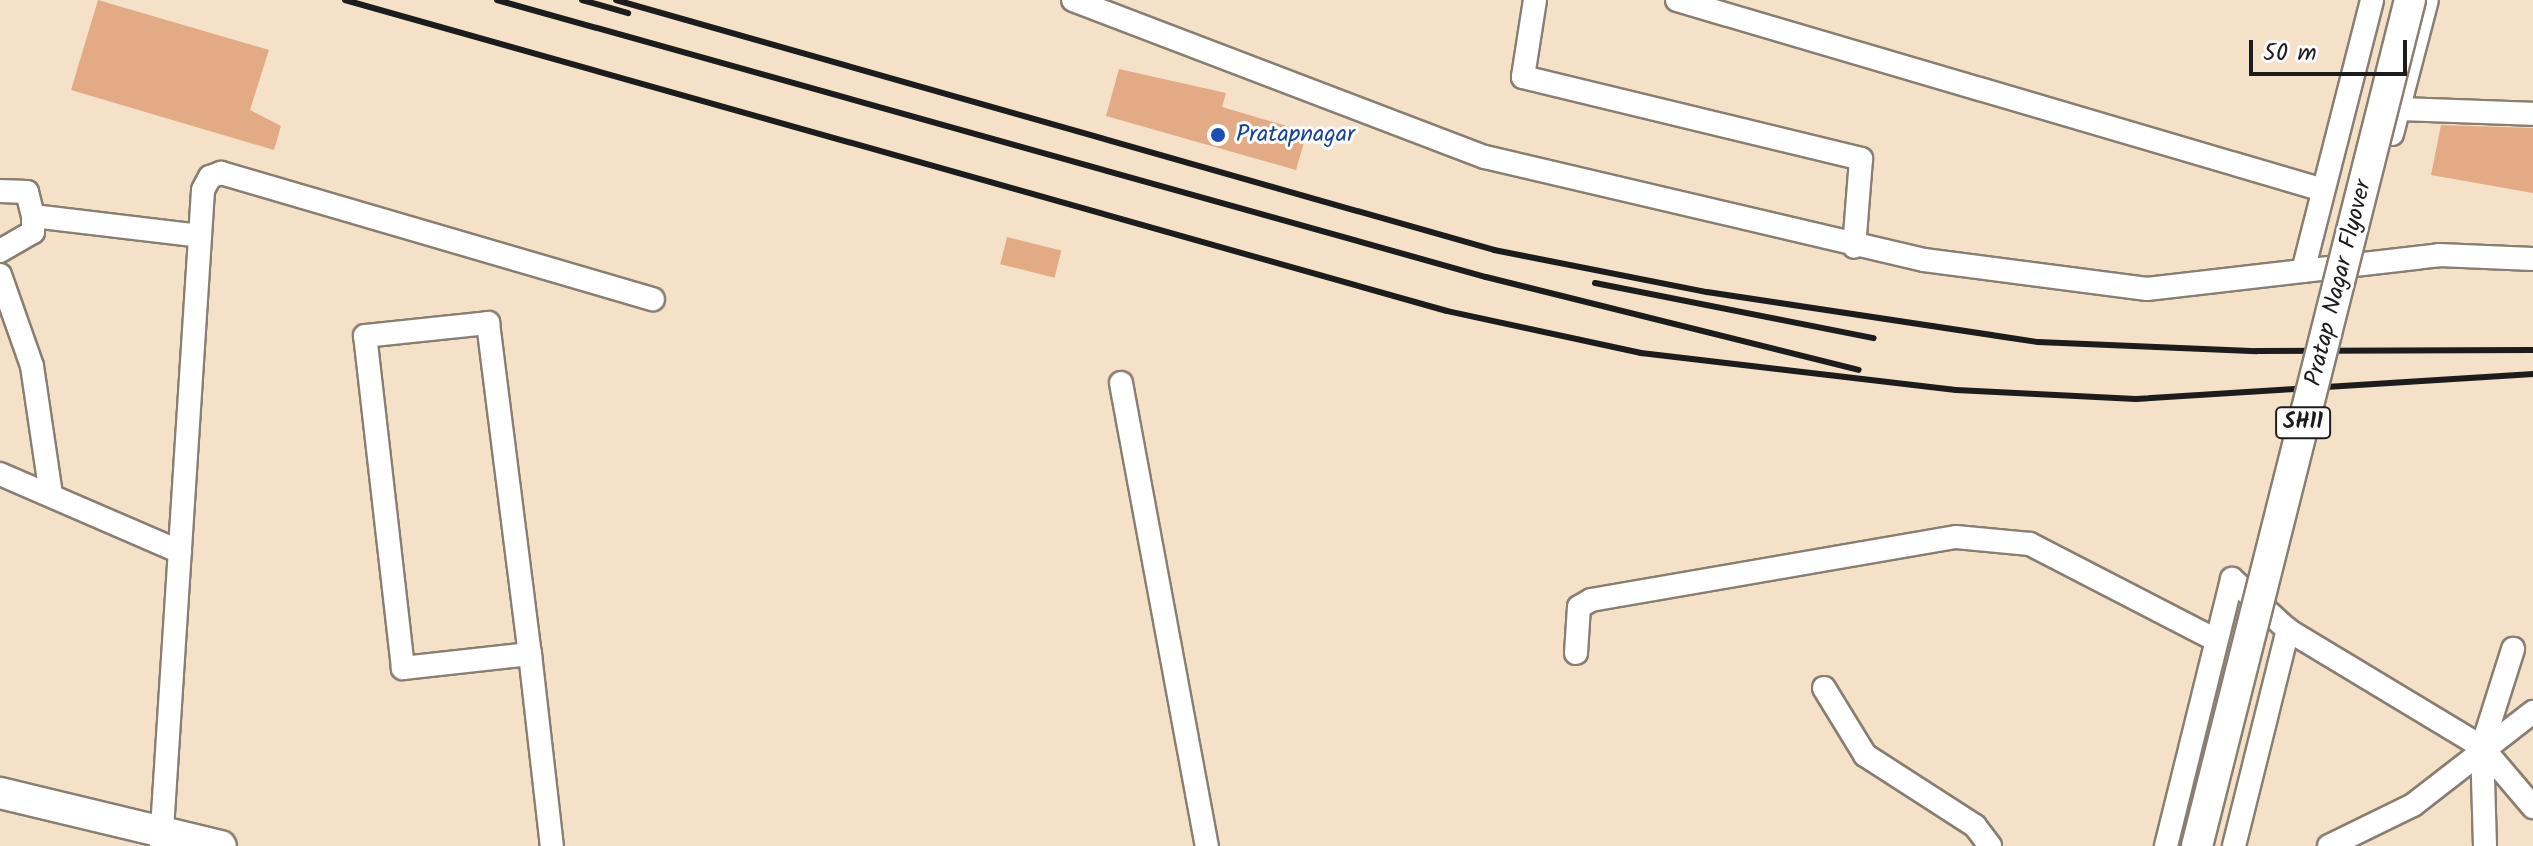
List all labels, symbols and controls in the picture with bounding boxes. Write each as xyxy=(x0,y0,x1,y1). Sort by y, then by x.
scale bar xyxy=(2253,24,2411,74)
text: 50 m xyxy=(2263,34,2317,73)
place label: Pratapnagar xyxy=(1236,121,1355,149)
marker: Pratapnagar xyxy=(1207,124,1229,146)
street label: Pratap Nagar Flyover xyxy=(2300,177,2378,389)
road number: SH11 xyxy=(2275,405,2331,441)

